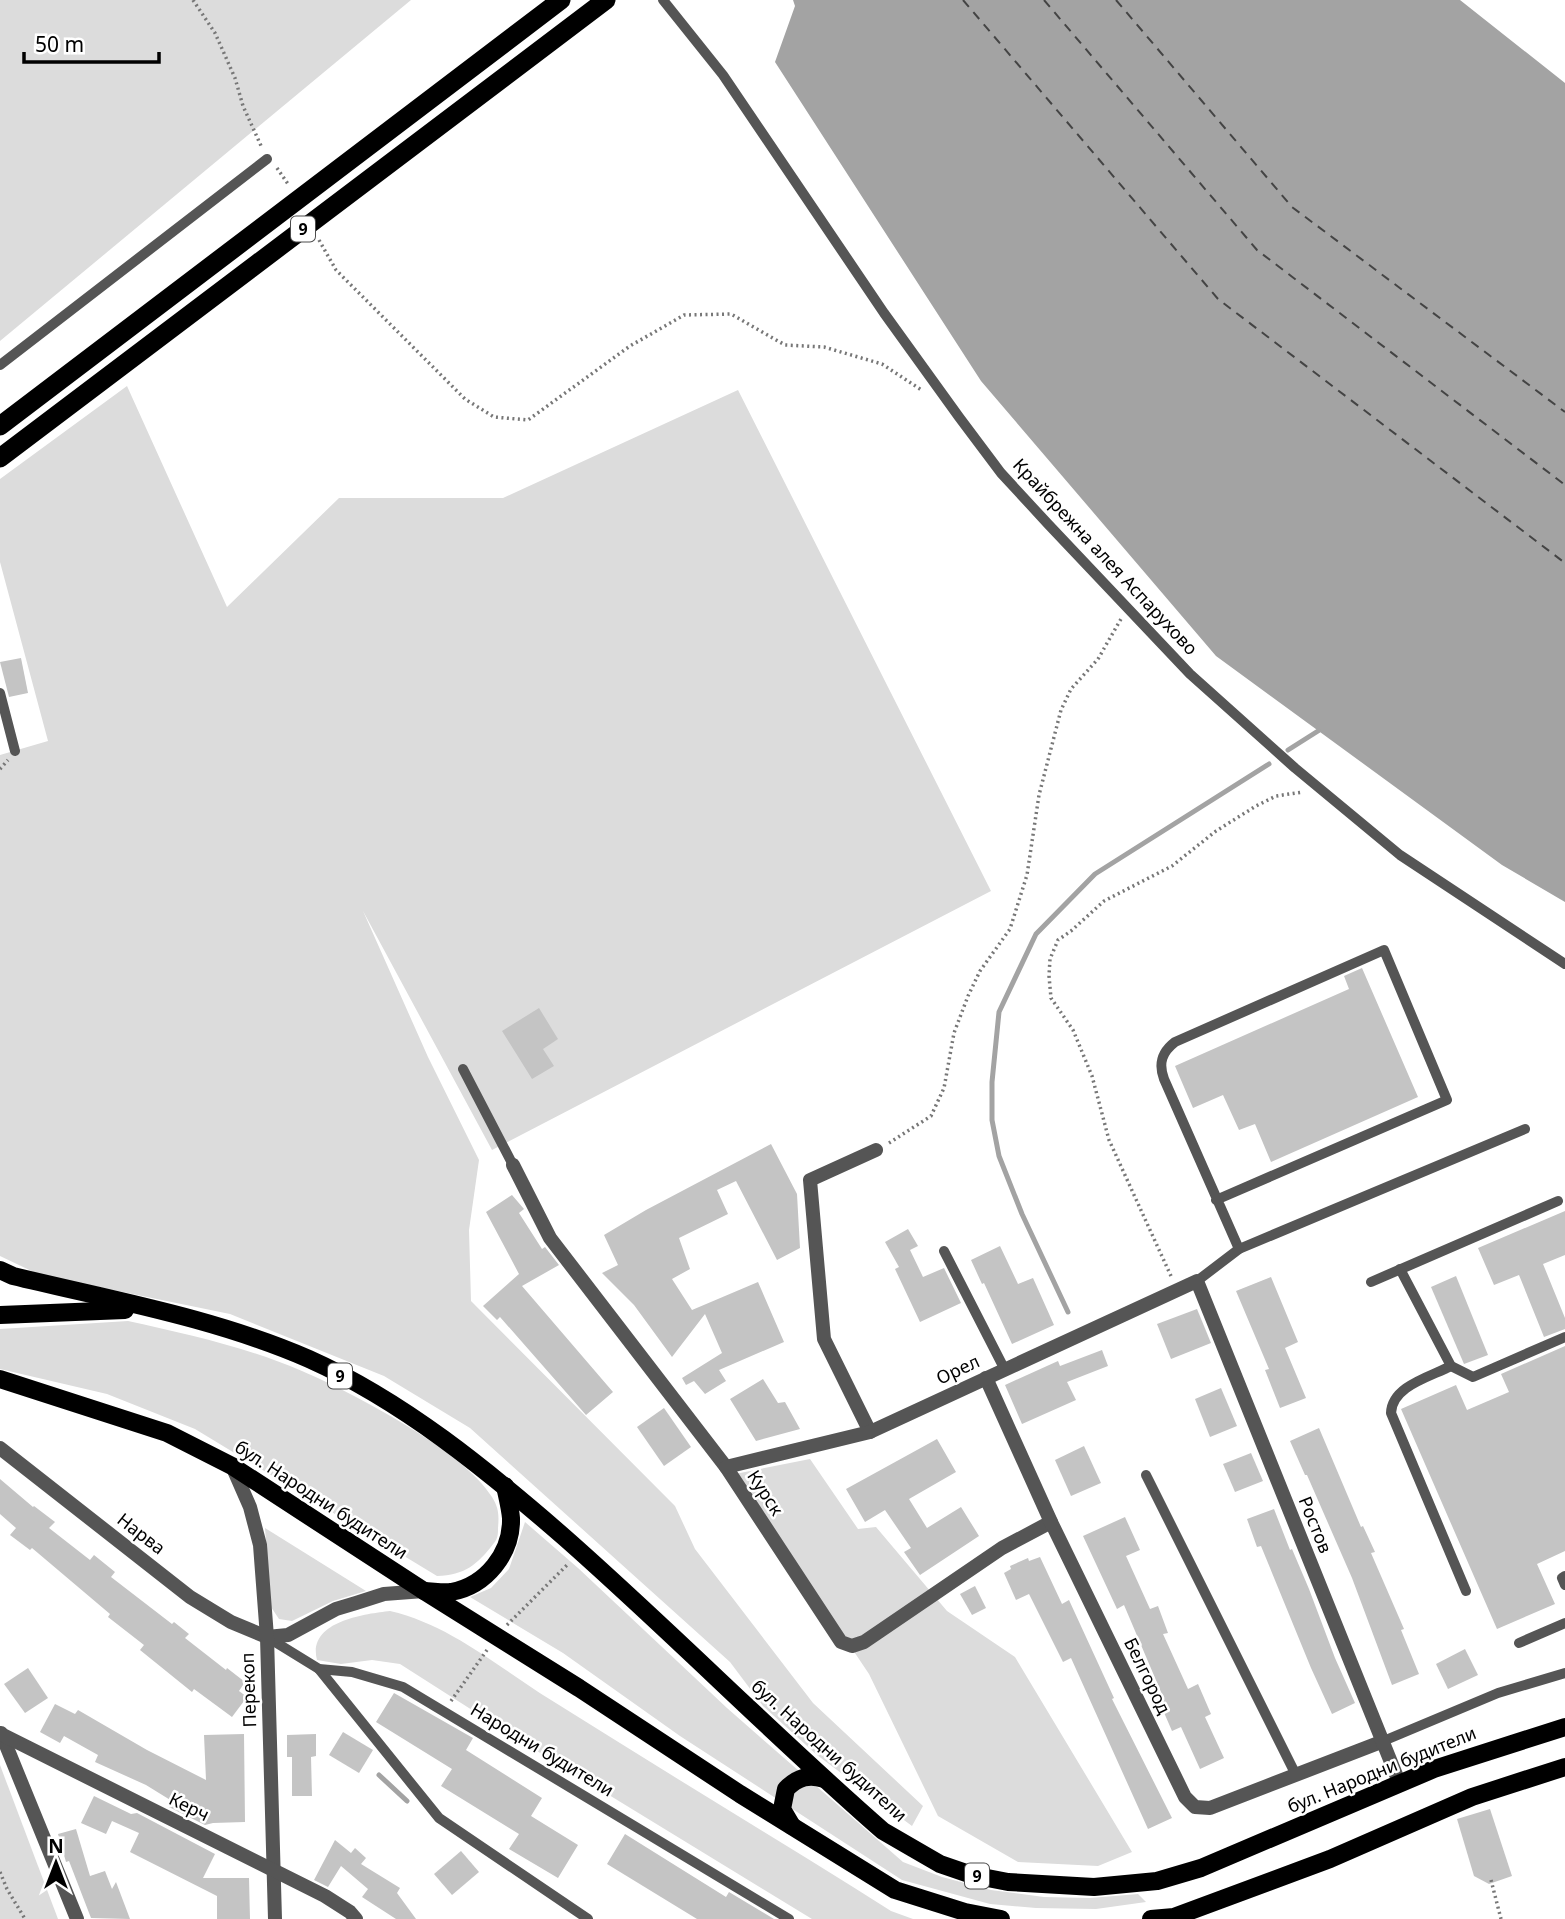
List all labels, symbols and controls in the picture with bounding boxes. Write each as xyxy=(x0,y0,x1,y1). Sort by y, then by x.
scale bar xyxy=(24,21,159,65)
text: 50 m xyxy=(35,30,84,58)
road number: 9 xyxy=(291,216,315,242)
street label: Крайбрежна алея Аспарухово xyxy=(1008,453,1203,660)
street label: Орел xyxy=(932,1349,983,1390)
road number: 9 xyxy=(328,1364,352,1388)
street label: бул. Народни будители xyxy=(230,1434,413,1564)
street label: Курск xyxy=(742,1465,790,1520)
street label: Ростов xyxy=(1294,1493,1338,1557)
street label: Нарва xyxy=(113,1507,170,1559)
street label: Белгород xyxy=(1119,1633,1177,1718)
street label: Перекоп xyxy=(235,1652,261,1728)
street label: бул. Народни будители xyxy=(747,1674,913,1827)
street label: Народни будители xyxy=(466,1697,619,1801)
street label: бул. Народни будители xyxy=(1284,1720,1480,1818)
street label: Керч xyxy=(165,1786,214,1826)
north arrow xyxy=(21,1828,91,1898)
text: N xyxy=(48,1833,64,1859)
road number: 9 xyxy=(965,1864,989,1888)

